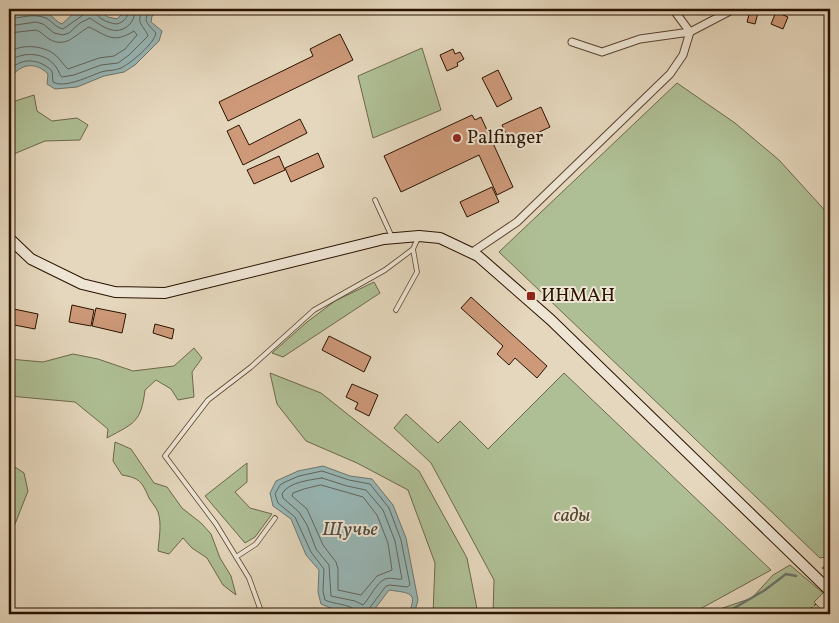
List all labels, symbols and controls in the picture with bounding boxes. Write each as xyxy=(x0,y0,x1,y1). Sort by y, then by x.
place label: Palfinger xyxy=(467,125,543,151)
marker: Palfinger xyxy=(451,132,463,144)
place label: ИНМАН xyxy=(541,283,615,309)
marker: ИНМАН xyxy=(525,290,537,302)
park label: сады xyxy=(554,503,590,529)
water label: Щучье xyxy=(322,516,378,544)

